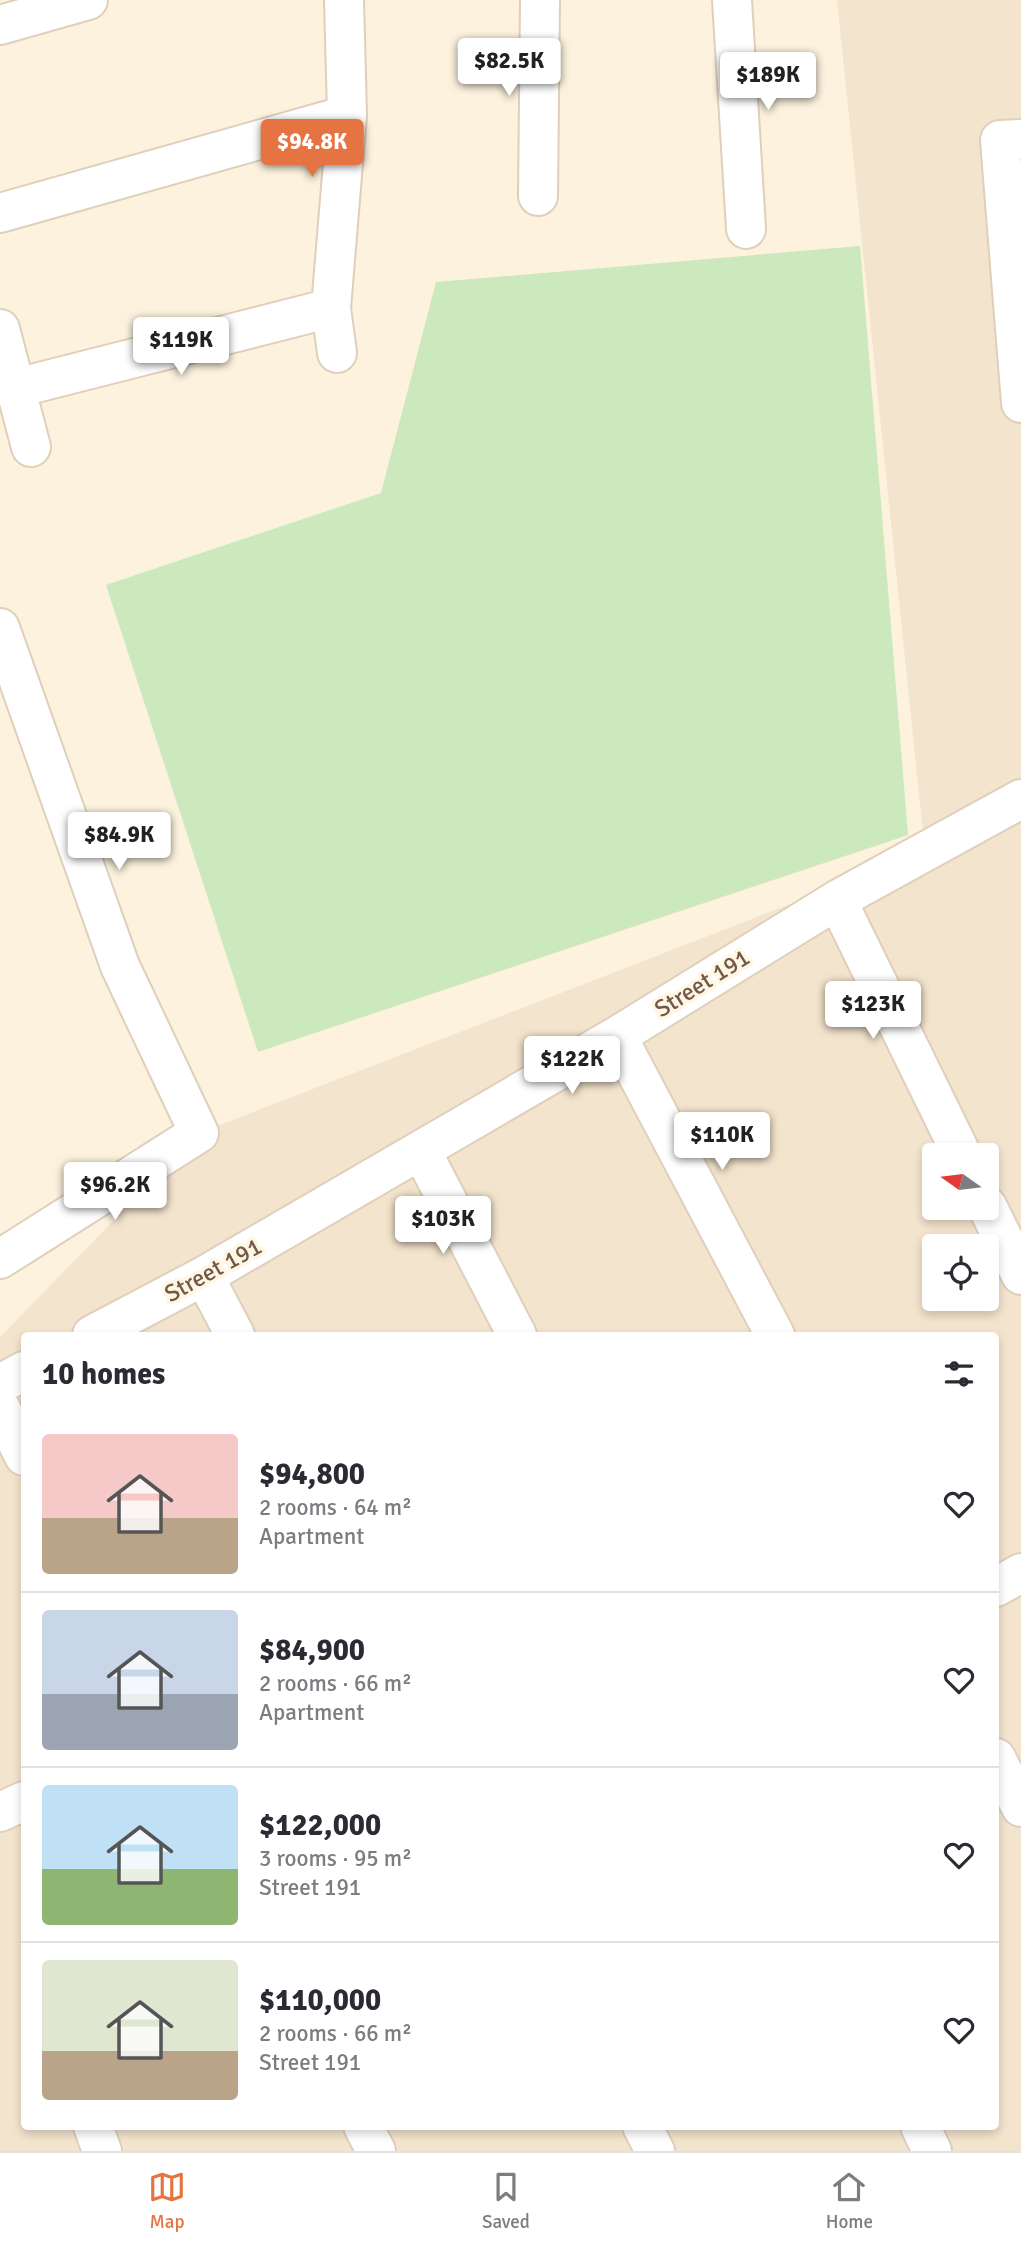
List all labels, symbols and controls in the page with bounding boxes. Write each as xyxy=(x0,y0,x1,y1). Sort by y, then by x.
pin: $82.5K xyxy=(452,38,566,98)
text: $82.5K xyxy=(474,46,544,75)
pin: $189K xyxy=(719,52,817,112)
text: $189K xyxy=(736,60,800,89)
pin: $94.8K xyxy=(255,120,369,179)
text: $94.8K xyxy=(277,127,347,156)
pin: $119K xyxy=(132,318,230,377)
text: $119K xyxy=(149,325,213,354)
pin: $84.9K xyxy=(62,812,176,872)
text: $84.9K xyxy=(84,820,154,849)
street label: Street 191 xyxy=(649,942,755,1024)
pin: $123K xyxy=(824,982,922,1041)
text: $123K xyxy=(841,989,905,1018)
pin: $122K xyxy=(523,1036,621,1096)
text: $122K xyxy=(540,1044,604,1073)
pin: $110K xyxy=(673,1112,771,1172)
text: $110K xyxy=(690,1120,754,1149)
north arrow xyxy=(922,1143,999,1220)
map controls xyxy=(922,1143,999,1311)
pin: $96.2K xyxy=(58,1162,172,1222)
text: $96.2K xyxy=(80,1170,150,1199)
pin: $103K xyxy=(394,1196,492,1256)
text: $103K xyxy=(411,1204,475,1233)
street label: Street 191 xyxy=(159,1231,267,1309)
button: locate xyxy=(922,1234,999,1311)
icon: filters xyxy=(940,1355,978,1393)
text: 10 homes xyxy=(42,1356,165,1393)
text: $94,800 xyxy=(259,1456,365,1493)
icon: home xyxy=(98,1462,182,1546)
icon: heart xyxy=(940,1485,978,1523)
text: 2 rooms · 64 m² xyxy=(259,1493,412,1522)
text: Apartment xyxy=(259,1522,364,1551)
text: $84,900 xyxy=(259,1632,365,1669)
icon: home xyxy=(98,1638,182,1722)
icon: heart xyxy=(940,1661,978,1699)
text: 2 rooms · 66 m² xyxy=(259,1669,412,1698)
text: Apartment xyxy=(259,1698,364,1727)
text: $122,000 xyxy=(259,1807,381,1844)
icon: home xyxy=(98,1813,182,1897)
icon: heart xyxy=(940,1836,978,1874)
text: 3 rooms · 95 m² xyxy=(259,1844,412,1873)
text: Street 191 xyxy=(259,1873,361,1902)
text: $110,000 xyxy=(259,1982,381,2019)
icon: home xyxy=(98,1988,182,2072)
icon: heart xyxy=(940,2011,978,2049)
text: 2 rooms · 66 m² xyxy=(259,2019,412,2048)
text: Street 191 xyxy=(259,2048,361,2077)
tab: Map xyxy=(148,2168,186,2234)
tab: Saved xyxy=(482,2168,530,2234)
tab: Home xyxy=(826,2168,873,2234)

